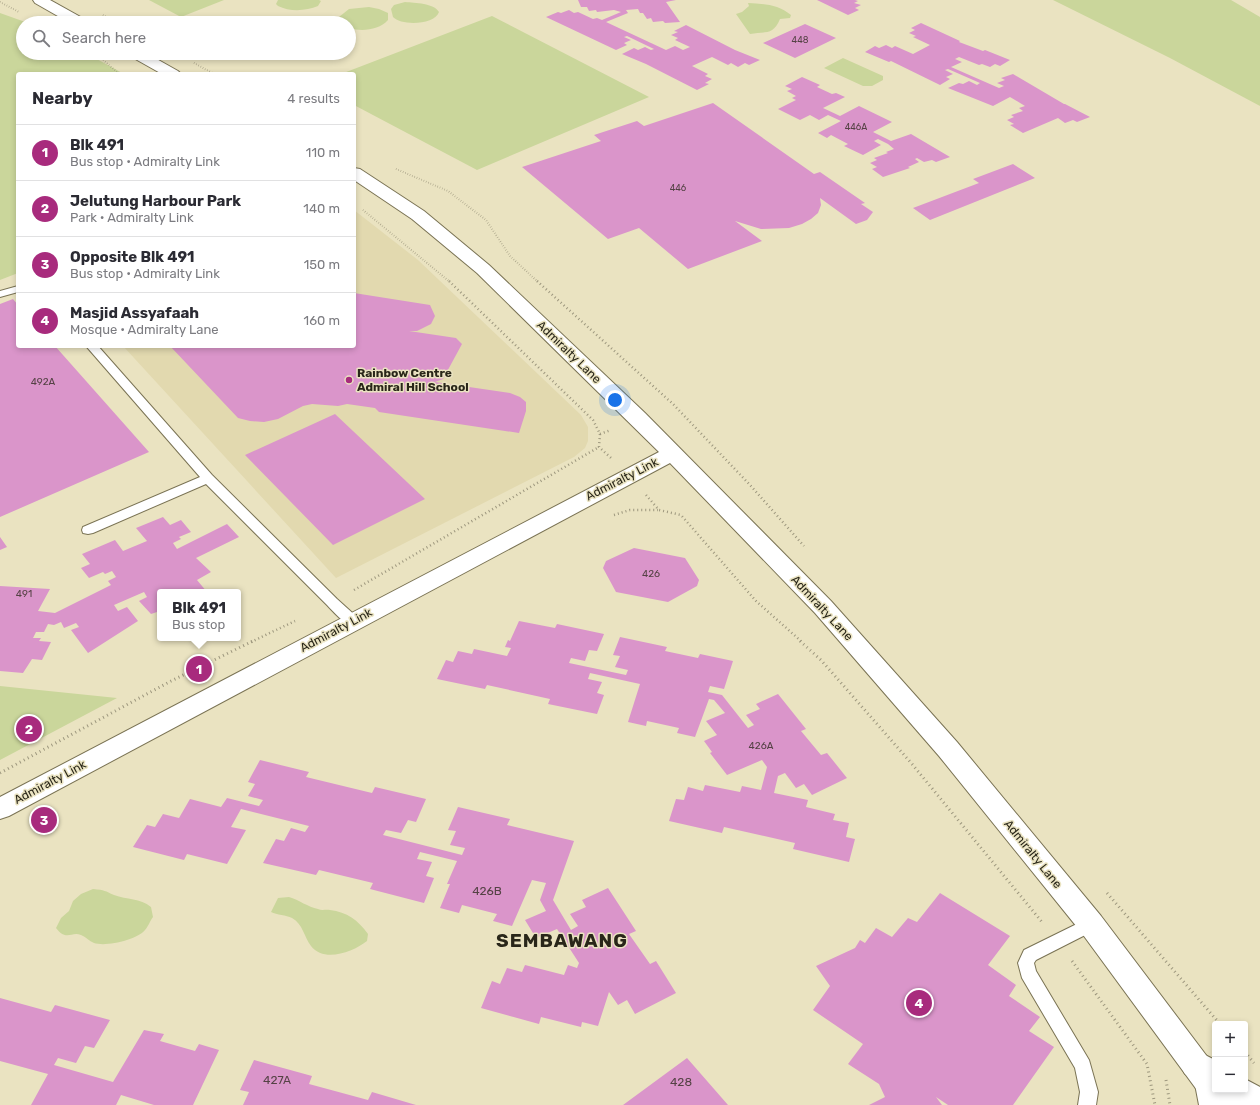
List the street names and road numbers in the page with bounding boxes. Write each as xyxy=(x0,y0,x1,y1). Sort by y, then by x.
street label: Admiralty Lane xyxy=(534,318,604,386)
street label: Admiralty Link xyxy=(583,454,661,503)
street label: Admiralty Lane xyxy=(788,573,856,644)
street label: Admiralty Link xyxy=(298,605,375,655)
street label: Admiralty Link xyxy=(12,757,89,807)
street label: Admiralty Lane xyxy=(1001,817,1065,891)

